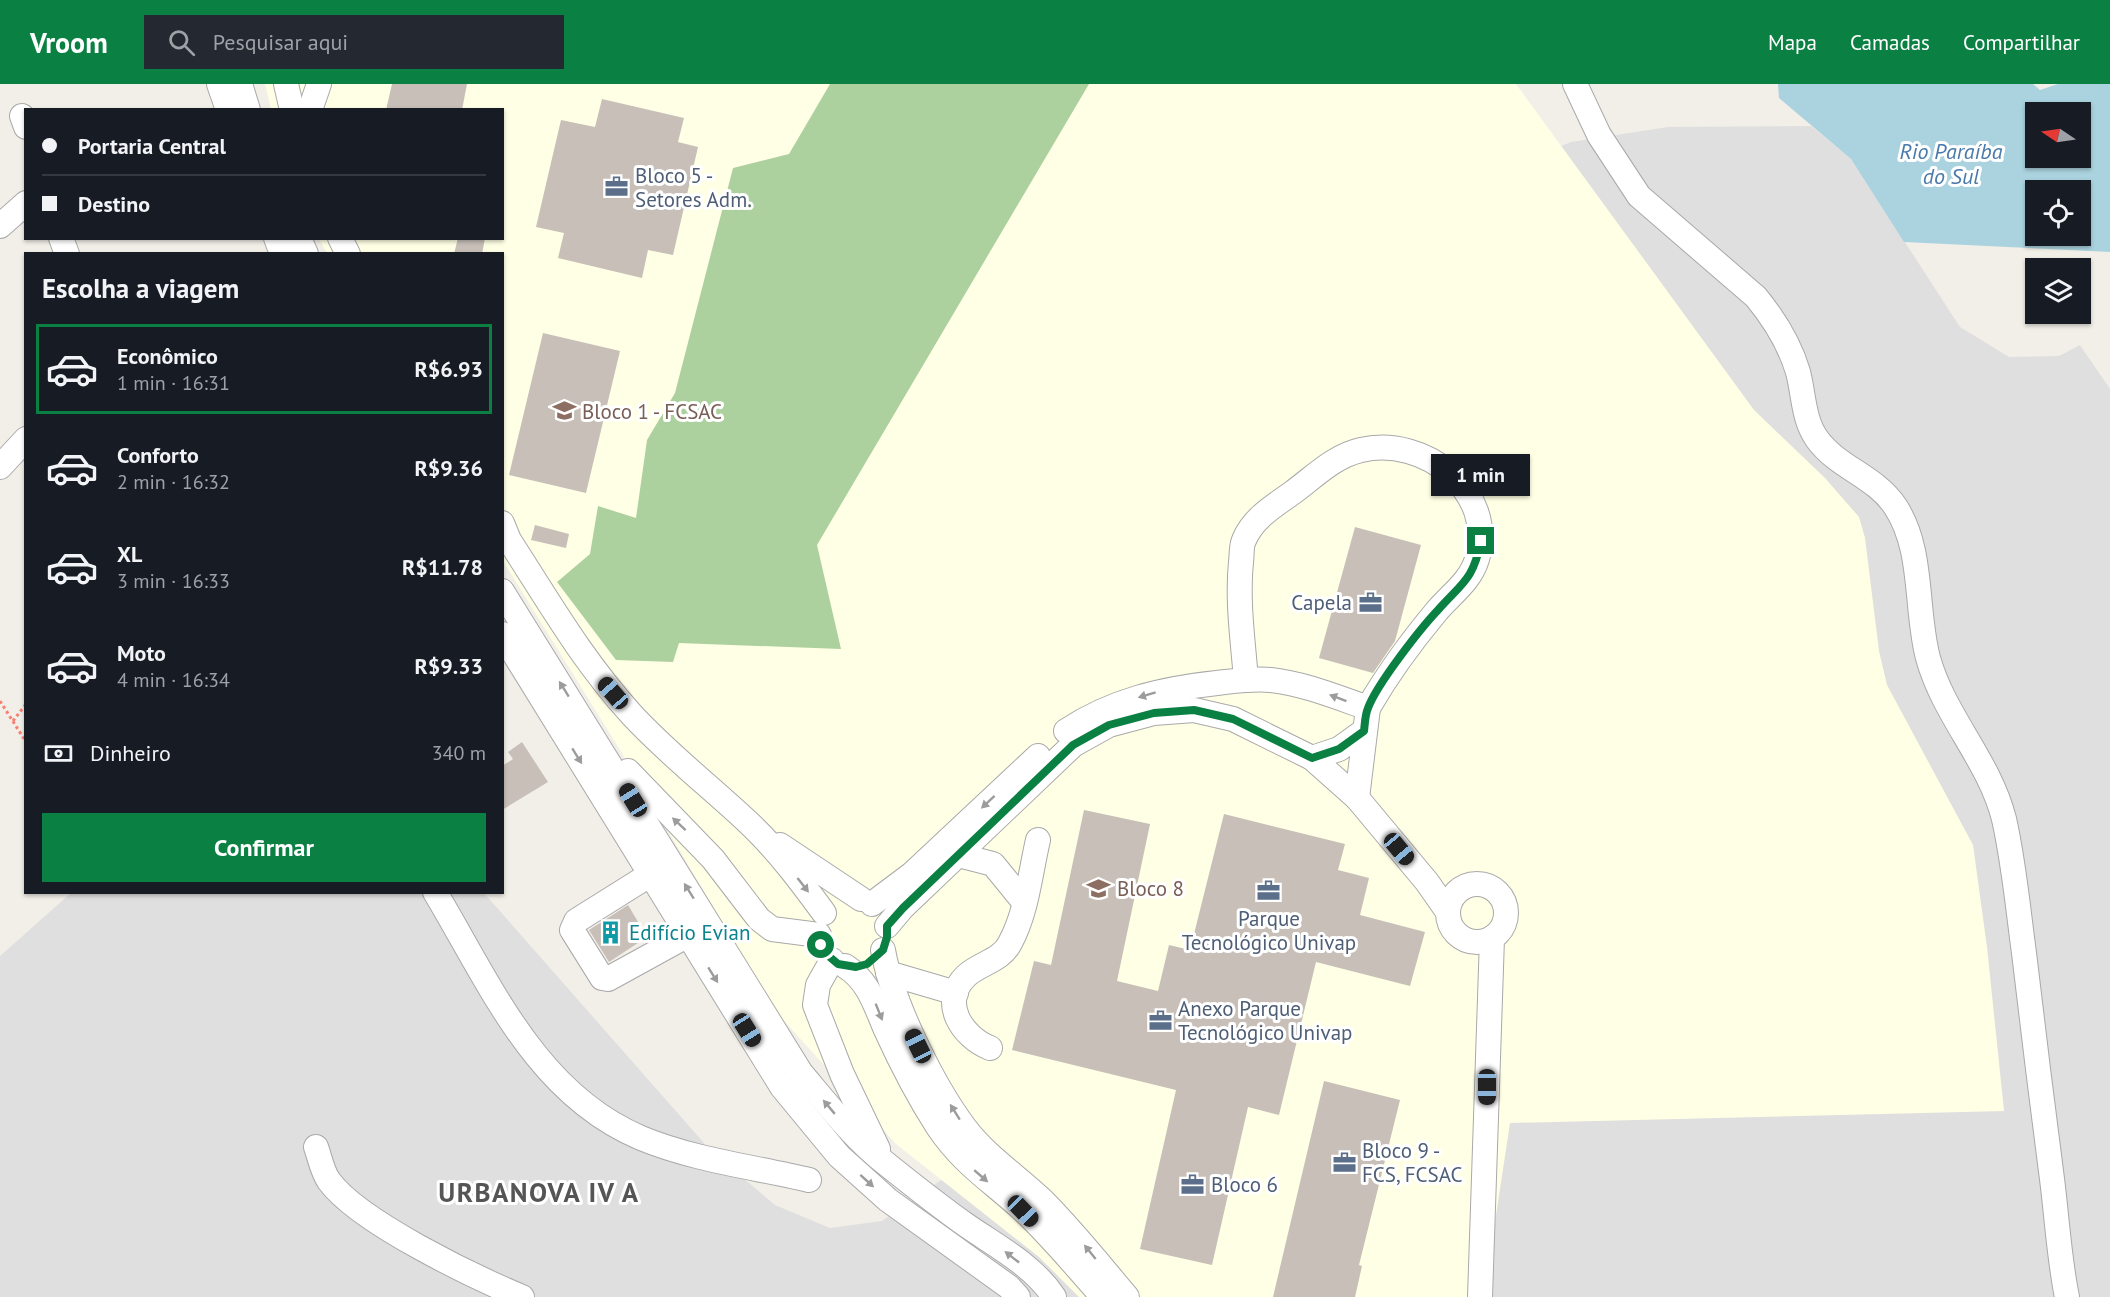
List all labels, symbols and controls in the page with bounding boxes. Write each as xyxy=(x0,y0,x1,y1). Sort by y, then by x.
search box xyxy=(144,15,564,69)
text: Vroom xyxy=(30,24,108,61)
icon: search xyxy=(165,26,198,59)
text: Pesquisar aqui xyxy=(213,28,348,56)
text: Mapa xyxy=(1768,29,1817,56)
text: Camadas xyxy=(1850,29,1930,56)
text: Compartilhar xyxy=(1963,29,2080,56)
north arrow xyxy=(2025,102,2091,168)
map controls xyxy=(2025,102,2091,324)
text: Portaria Central xyxy=(78,132,226,160)
water label: Rio Paraíba do Sul xyxy=(1900,137,2003,190)
place label: Bloco 5 - Setores Adm. xyxy=(635,162,752,213)
office icon: Bloco 5 - Setores Adm. xyxy=(604,174,630,200)
button: locate xyxy=(2025,180,2091,246)
text: Destino xyxy=(78,190,150,218)
button: layers xyxy=(2025,258,2091,324)
text: Escolha a viagem xyxy=(42,271,239,305)
icon: car xyxy=(45,342,99,396)
text: Econômico xyxy=(117,342,218,370)
text: R$6.93 xyxy=(414,355,483,383)
text: 1 min · 16:31 xyxy=(117,370,230,396)
school or university icon: Bloco 1 - FCSAC xyxy=(551,398,577,424)
place label: Bloco 1 - FCSAC xyxy=(582,398,722,425)
icon: car xyxy=(45,441,99,495)
text: Conforto xyxy=(117,441,199,469)
text: R$9.36 xyxy=(414,454,483,482)
callout: 1 min xyxy=(1432,454,1530,496)
text: 1 min xyxy=(1456,462,1505,488)
text: 2 min · 16:32 xyxy=(117,469,230,495)
route end xyxy=(1467,527,1494,554)
icon: car xyxy=(45,540,99,594)
text: XL xyxy=(117,540,142,568)
text: R$11.78 xyxy=(402,553,483,581)
text: 3 min · 16:33 xyxy=(117,568,230,594)
place label: Capela xyxy=(1291,589,1352,616)
office icon: Capela xyxy=(1357,589,1383,615)
icon: car xyxy=(45,639,99,693)
text: Moto xyxy=(117,639,166,667)
text: R$9.33 xyxy=(414,652,483,680)
text: 4 min · 16:34 xyxy=(117,667,230,693)
car xyxy=(594,674,632,712)
one-way arrow xyxy=(559,681,570,697)
one-way arrow xyxy=(1138,691,1156,700)
one-way arrow xyxy=(1329,692,1347,702)
icon: cash xyxy=(42,737,75,770)
text: Dinheiro xyxy=(90,739,171,767)
text: 340 m xyxy=(432,740,486,766)
one-way arrow xyxy=(572,748,583,764)
car xyxy=(616,780,650,820)
one-way arrow xyxy=(982,795,996,809)
button: Confirmar xyxy=(42,813,486,882)
one-way arrow xyxy=(672,818,687,831)
car xyxy=(1381,829,1417,869)
school or university icon: Bloco 8 xyxy=(1086,875,1112,901)
place label: Bloco 8 xyxy=(1117,875,1184,902)
one-way arrow xyxy=(797,877,810,893)
office icon: Parque Tecnológico Univap xyxy=(1256,877,1282,903)
one-way arrow xyxy=(683,883,694,899)
place label: Parque Tecnológico Univap xyxy=(1182,905,1356,956)
building icon: Edifício Evian xyxy=(598,919,624,945)
place label: Edifício Evian xyxy=(629,919,750,946)
route start xyxy=(807,931,834,958)
one-way arrow xyxy=(708,967,719,983)
place label: Anexo Parque Tecnológico Univap xyxy=(1178,995,1352,1046)
one-way arrow xyxy=(875,1003,884,1021)
office icon: Anexo Parque Tecnológico Univap xyxy=(1147,1007,1173,1033)
car xyxy=(730,1010,764,1050)
car xyxy=(902,1026,934,1066)
car xyxy=(1478,1069,1496,1105)
one-way arrow xyxy=(823,1099,836,1115)
one-way arrow xyxy=(949,1104,960,1120)
place label: Bloco 9 - FCS, FCSAC xyxy=(1362,1137,1462,1188)
office icon: Bloco 9 - FCS, FCSAC xyxy=(1331,1149,1357,1175)
one-way arrow xyxy=(973,1169,988,1182)
office icon: Bloco 6 xyxy=(1180,1171,1206,1197)
place label: Bloco 6 xyxy=(1211,1171,1278,1198)
one-way arrow xyxy=(859,1174,874,1187)
district label: URBANOVA IV A xyxy=(438,1175,640,1209)
car xyxy=(1004,1192,1042,1230)
one-way arrow xyxy=(1083,1244,1096,1260)
one-way arrow xyxy=(1004,1250,1020,1263)

